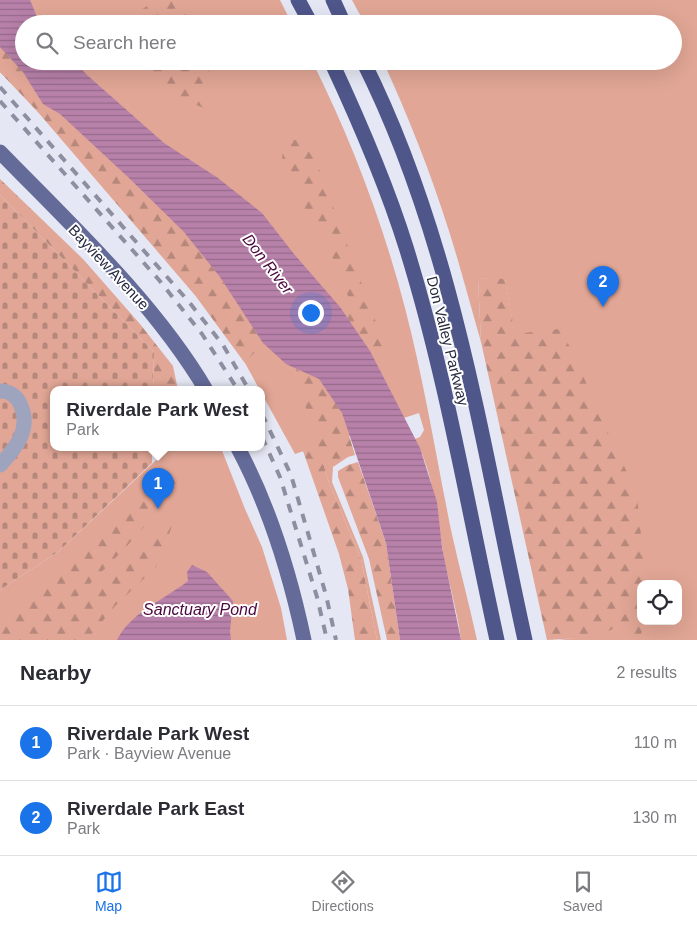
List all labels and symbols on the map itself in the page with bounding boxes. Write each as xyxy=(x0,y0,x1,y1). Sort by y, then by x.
street label: Bayview Avenue xyxy=(65,221,153,313)
water label: Don River xyxy=(239,231,297,298)
pin: 2 xyxy=(587,266,619,307)
street label: Don Valley Parkway xyxy=(424,274,472,408)
your location xyxy=(298,300,324,326)
pin: 1 xyxy=(142,468,174,509)
water label: Sanctuary Pond xyxy=(143,601,258,618)

